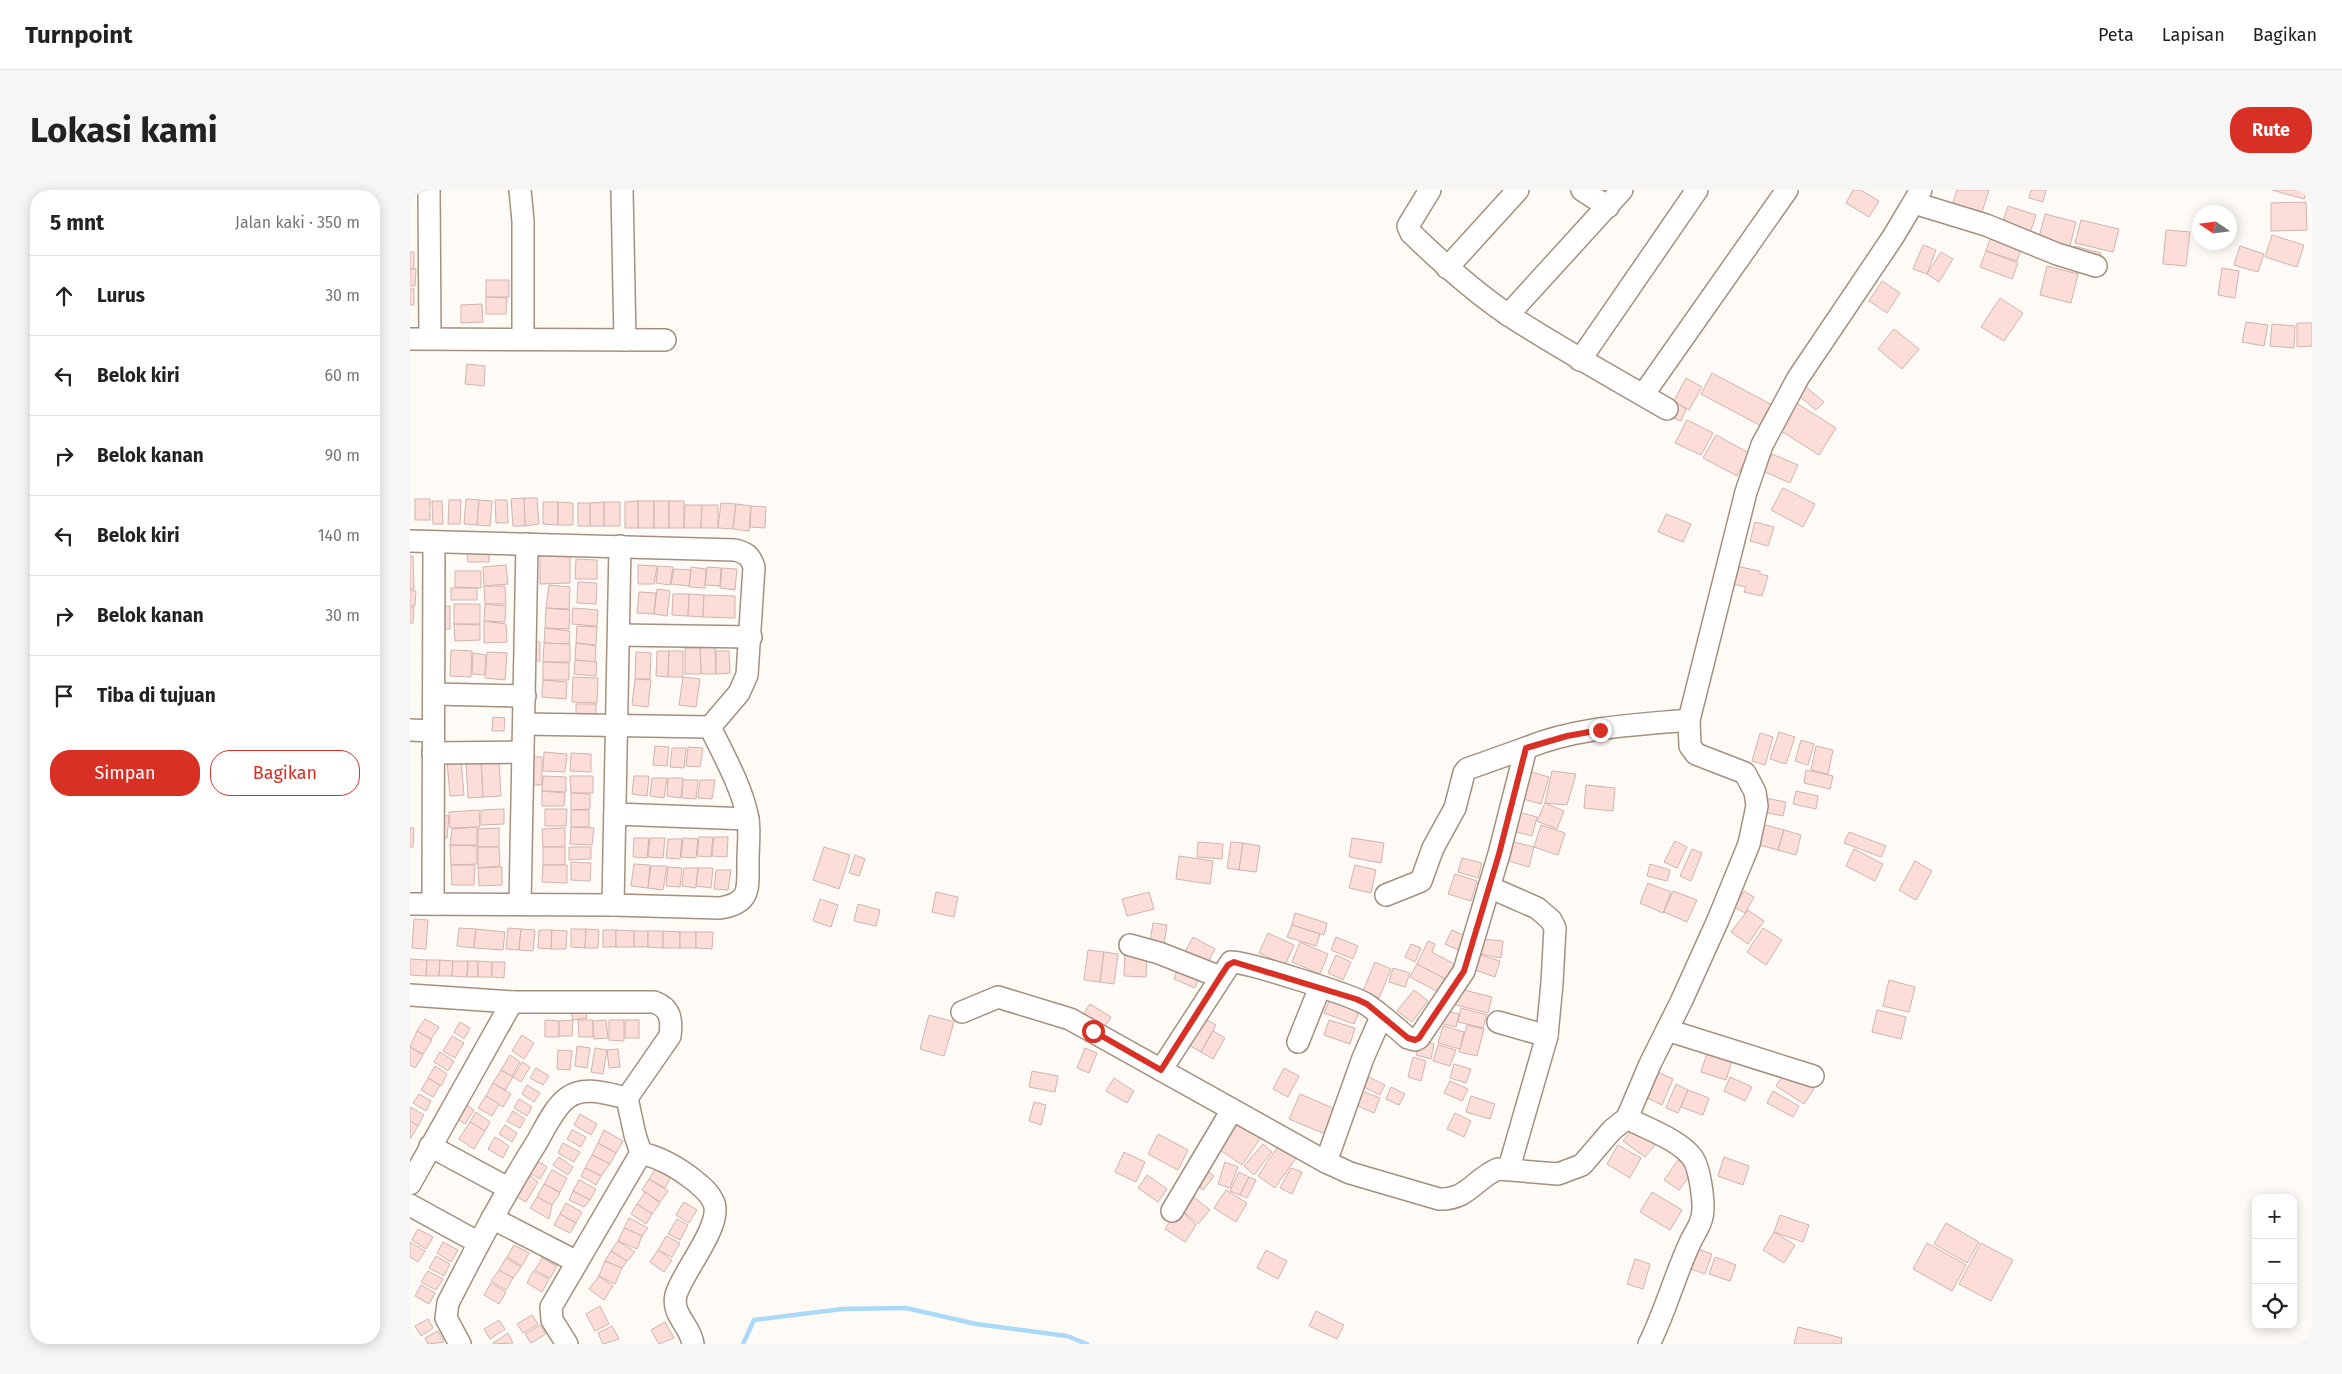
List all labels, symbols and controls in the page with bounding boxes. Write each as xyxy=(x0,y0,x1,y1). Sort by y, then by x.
text: Turnpoint xyxy=(25,21,132,49)
text: Peta xyxy=(2098,24,2134,46)
text: Lapisan xyxy=(2162,24,2225,46)
text: Bagikan xyxy=(2253,24,2317,46)
button: Rute xyxy=(2230,107,2312,153)
text: Lokasi kami xyxy=(30,109,218,151)
north arrow xyxy=(2192,205,2237,250)
text: 5 mnt xyxy=(50,210,104,236)
text: Jalan kaki · 350 m xyxy=(235,213,360,232)
icon: ahead xyxy=(50,282,78,310)
text: Lurus xyxy=(97,284,145,307)
text: 30 m xyxy=(325,286,360,305)
icon: left xyxy=(50,362,78,390)
text: Belok kiri xyxy=(97,364,180,387)
text: 60 m xyxy=(325,366,360,385)
icon: right xyxy=(50,442,78,470)
text: Belok kanan xyxy=(97,444,204,467)
text: 90 m xyxy=(325,446,360,465)
icon: left xyxy=(50,522,78,550)
text: Belok kiri xyxy=(97,524,180,547)
text: 140 m xyxy=(318,526,360,545)
icon: right xyxy=(50,602,78,630)
text: Belok kanan xyxy=(97,604,204,627)
text: 30 m xyxy=(325,606,360,625)
icon: arrive xyxy=(50,682,78,710)
text: Tiba di tujuan xyxy=(97,684,216,707)
route end xyxy=(1589,719,1612,742)
button: Simpan xyxy=(50,750,200,796)
button: Bagikan xyxy=(210,750,360,796)
route start xyxy=(1082,1020,1105,1043)
map controls xyxy=(2252,1194,2297,1329)
button: + xyxy=(2252,1194,2297,1239)
button: − xyxy=(2252,1239,2297,1284)
button: locate xyxy=(2252,1284,2297,1329)

